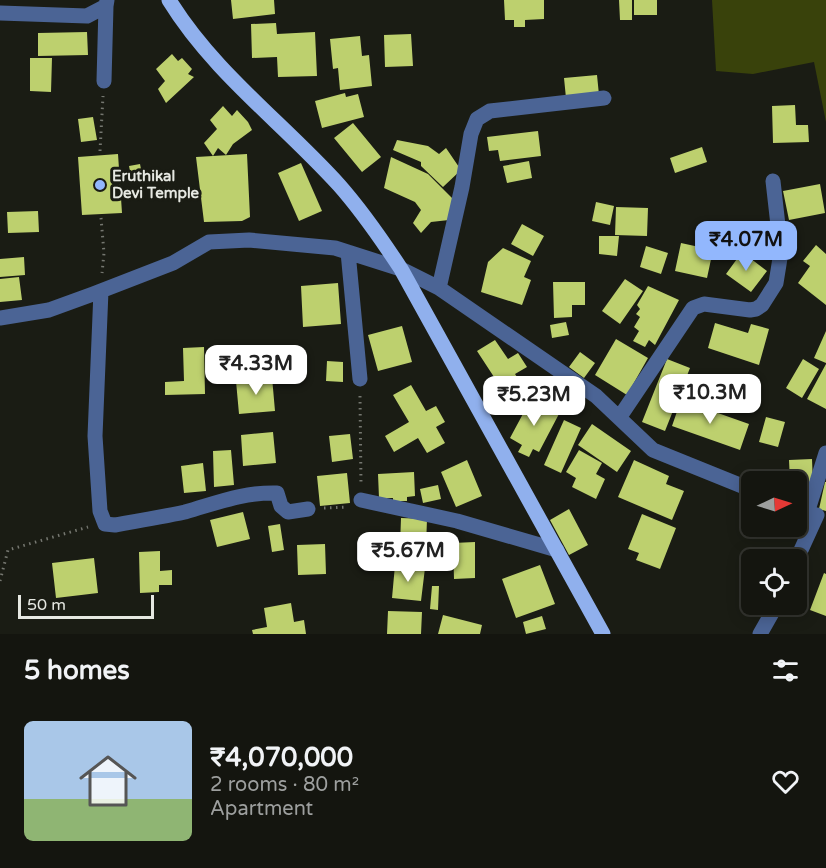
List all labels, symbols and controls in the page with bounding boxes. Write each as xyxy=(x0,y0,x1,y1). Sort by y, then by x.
place label: Eruthikal Devi Temple xyxy=(112,167,200,203)
marker: Eruthikal Devi Temple xyxy=(93,178,107,192)
pin: ₹4.07M xyxy=(697,221,795,272)
text: ₹4.07M xyxy=(709,228,783,252)
pin: ₹4.33M xyxy=(207,345,305,396)
text: ₹4.33M xyxy=(219,352,293,376)
pin: ₹10.3M xyxy=(661,374,759,425)
pin: ₹5.23M xyxy=(485,376,583,427)
text: ₹10.3M xyxy=(673,381,747,405)
text: ₹5.23M xyxy=(497,383,571,407)
north arrow xyxy=(741,471,807,537)
map controls xyxy=(741,471,807,615)
pin: ₹5.67M xyxy=(359,532,457,583)
text: ₹5.67M xyxy=(371,539,445,563)
button: locate xyxy=(741,549,807,615)
scale bar xyxy=(18,592,154,620)
text: 50 m xyxy=(27,595,66,615)
icon: filters xyxy=(769,654,802,687)
text: 5 homes xyxy=(24,655,130,686)
text: ₹4,070,000 xyxy=(210,742,353,773)
icon: home xyxy=(72,745,144,817)
icon: heart xyxy=(769,765,802,798)
text: 2 rooms · 80 m² xyxy=(210,773,359,797)
text: Apartment xyxy=(210,797,313,821)

